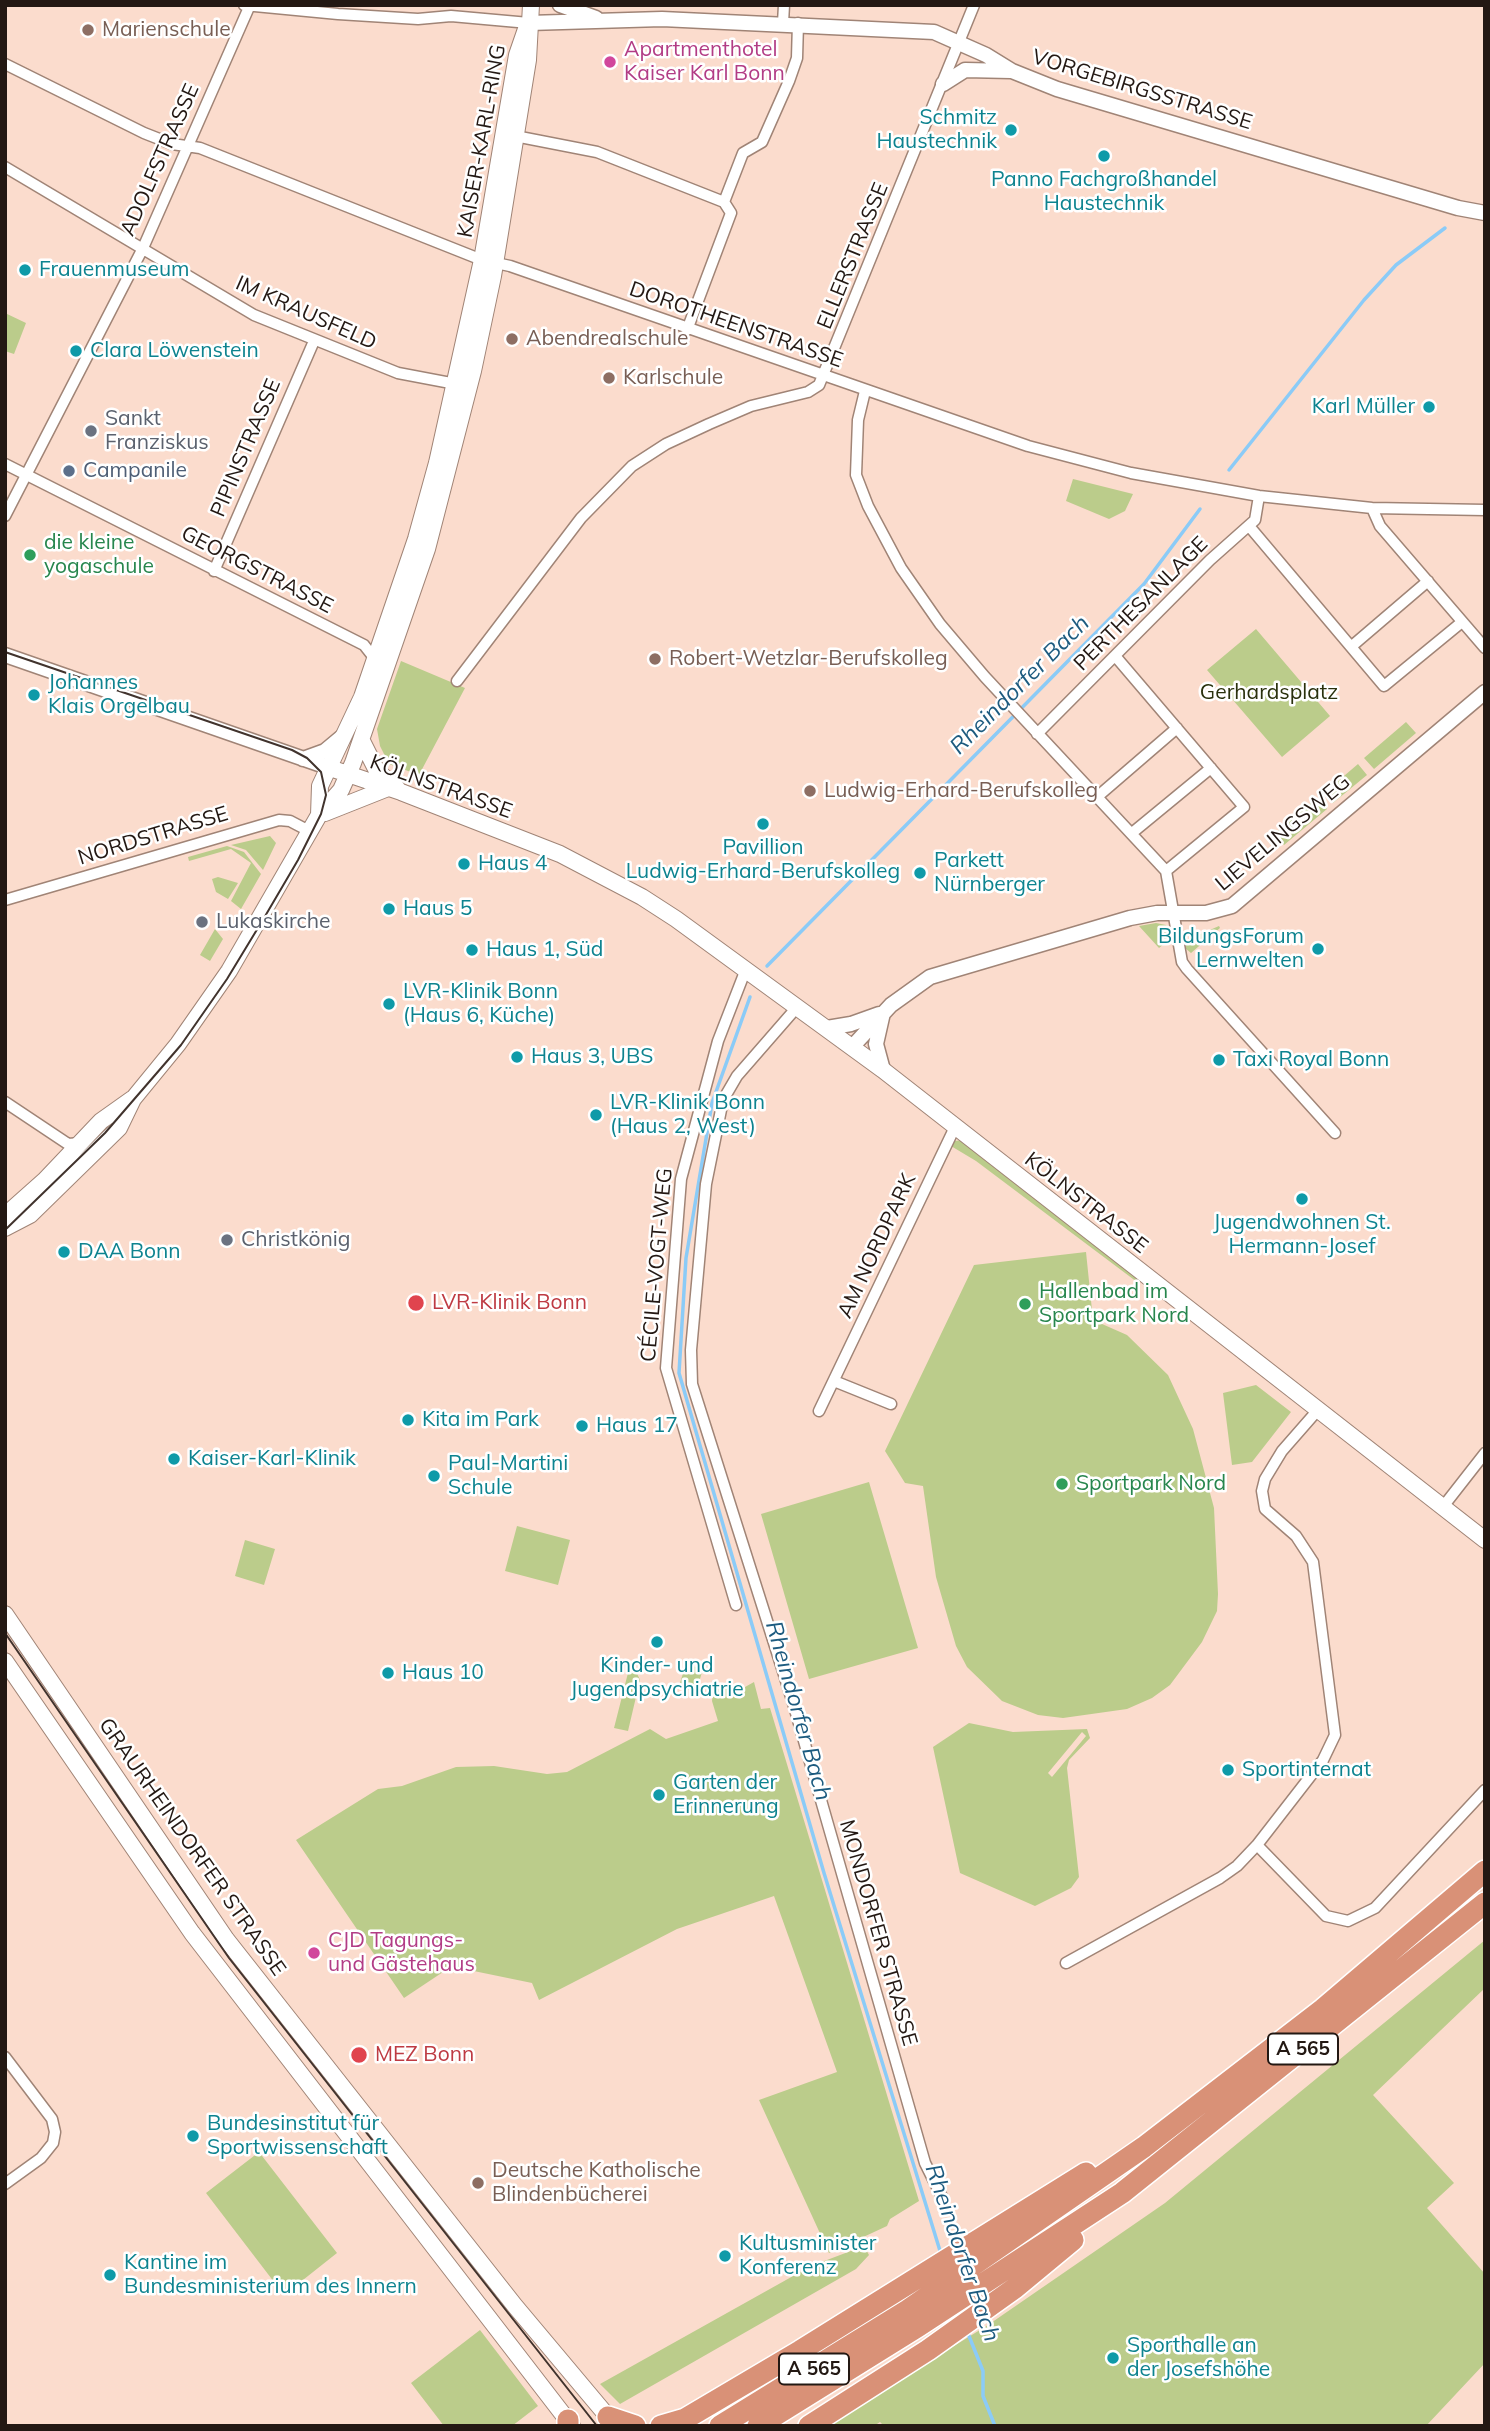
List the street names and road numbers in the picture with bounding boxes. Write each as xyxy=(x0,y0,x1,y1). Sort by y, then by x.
street label: KAISER-KARL-RING xyxy=(453,43,511,239)
street label: VORGEBIRGSSTRASSE xyxy=(1029,45,1255,135)
street label: ADOLFSTRASSE xyxy=(115,80,205,240)
street label: ELLERSTRASSE xyxy=(812,179,894,333)
street label: IM KRAUSFELD xyxy=(232,271,380,355)
street label: DOROTHEENSTRASSE xyxy=(626,277,846,373)
street label: PIPINSTRASSE xyxy=(206,375,286,521)
street label: GEORGSTRASSE xyxy=(177,521,337,619)
street label: PERTHESANLAGE xyxy=(1069,532,1213,676)
street label: KÖLNSTRASSE xyxy=(366,750,516,824)
street label: LIEVELINGSWEG xyxy=(1211,769,1355,897)
street label: NORDSTRASSE xyxy=(75,801,231,871)
street label: KÖLNSTRASSE xyxy=(1019,1147,1153,1259)
street label: CÉCILE-VOGT-WEG xyxy=(636,1167,678,1363)
street label: AM NORDPARK xyxy=(833,1170,921,1322)
street label: GRAURHEINDORFER STRASSE xyxy=(93,1713,291,1981)
street label: MONDORFER STRASSE xyxy=(834,1817,922,2049)
road number: A 565 xyxy=(1268,2034,1338,2064)
road number: A 565 xyxy=(779,2354,849,2384)

